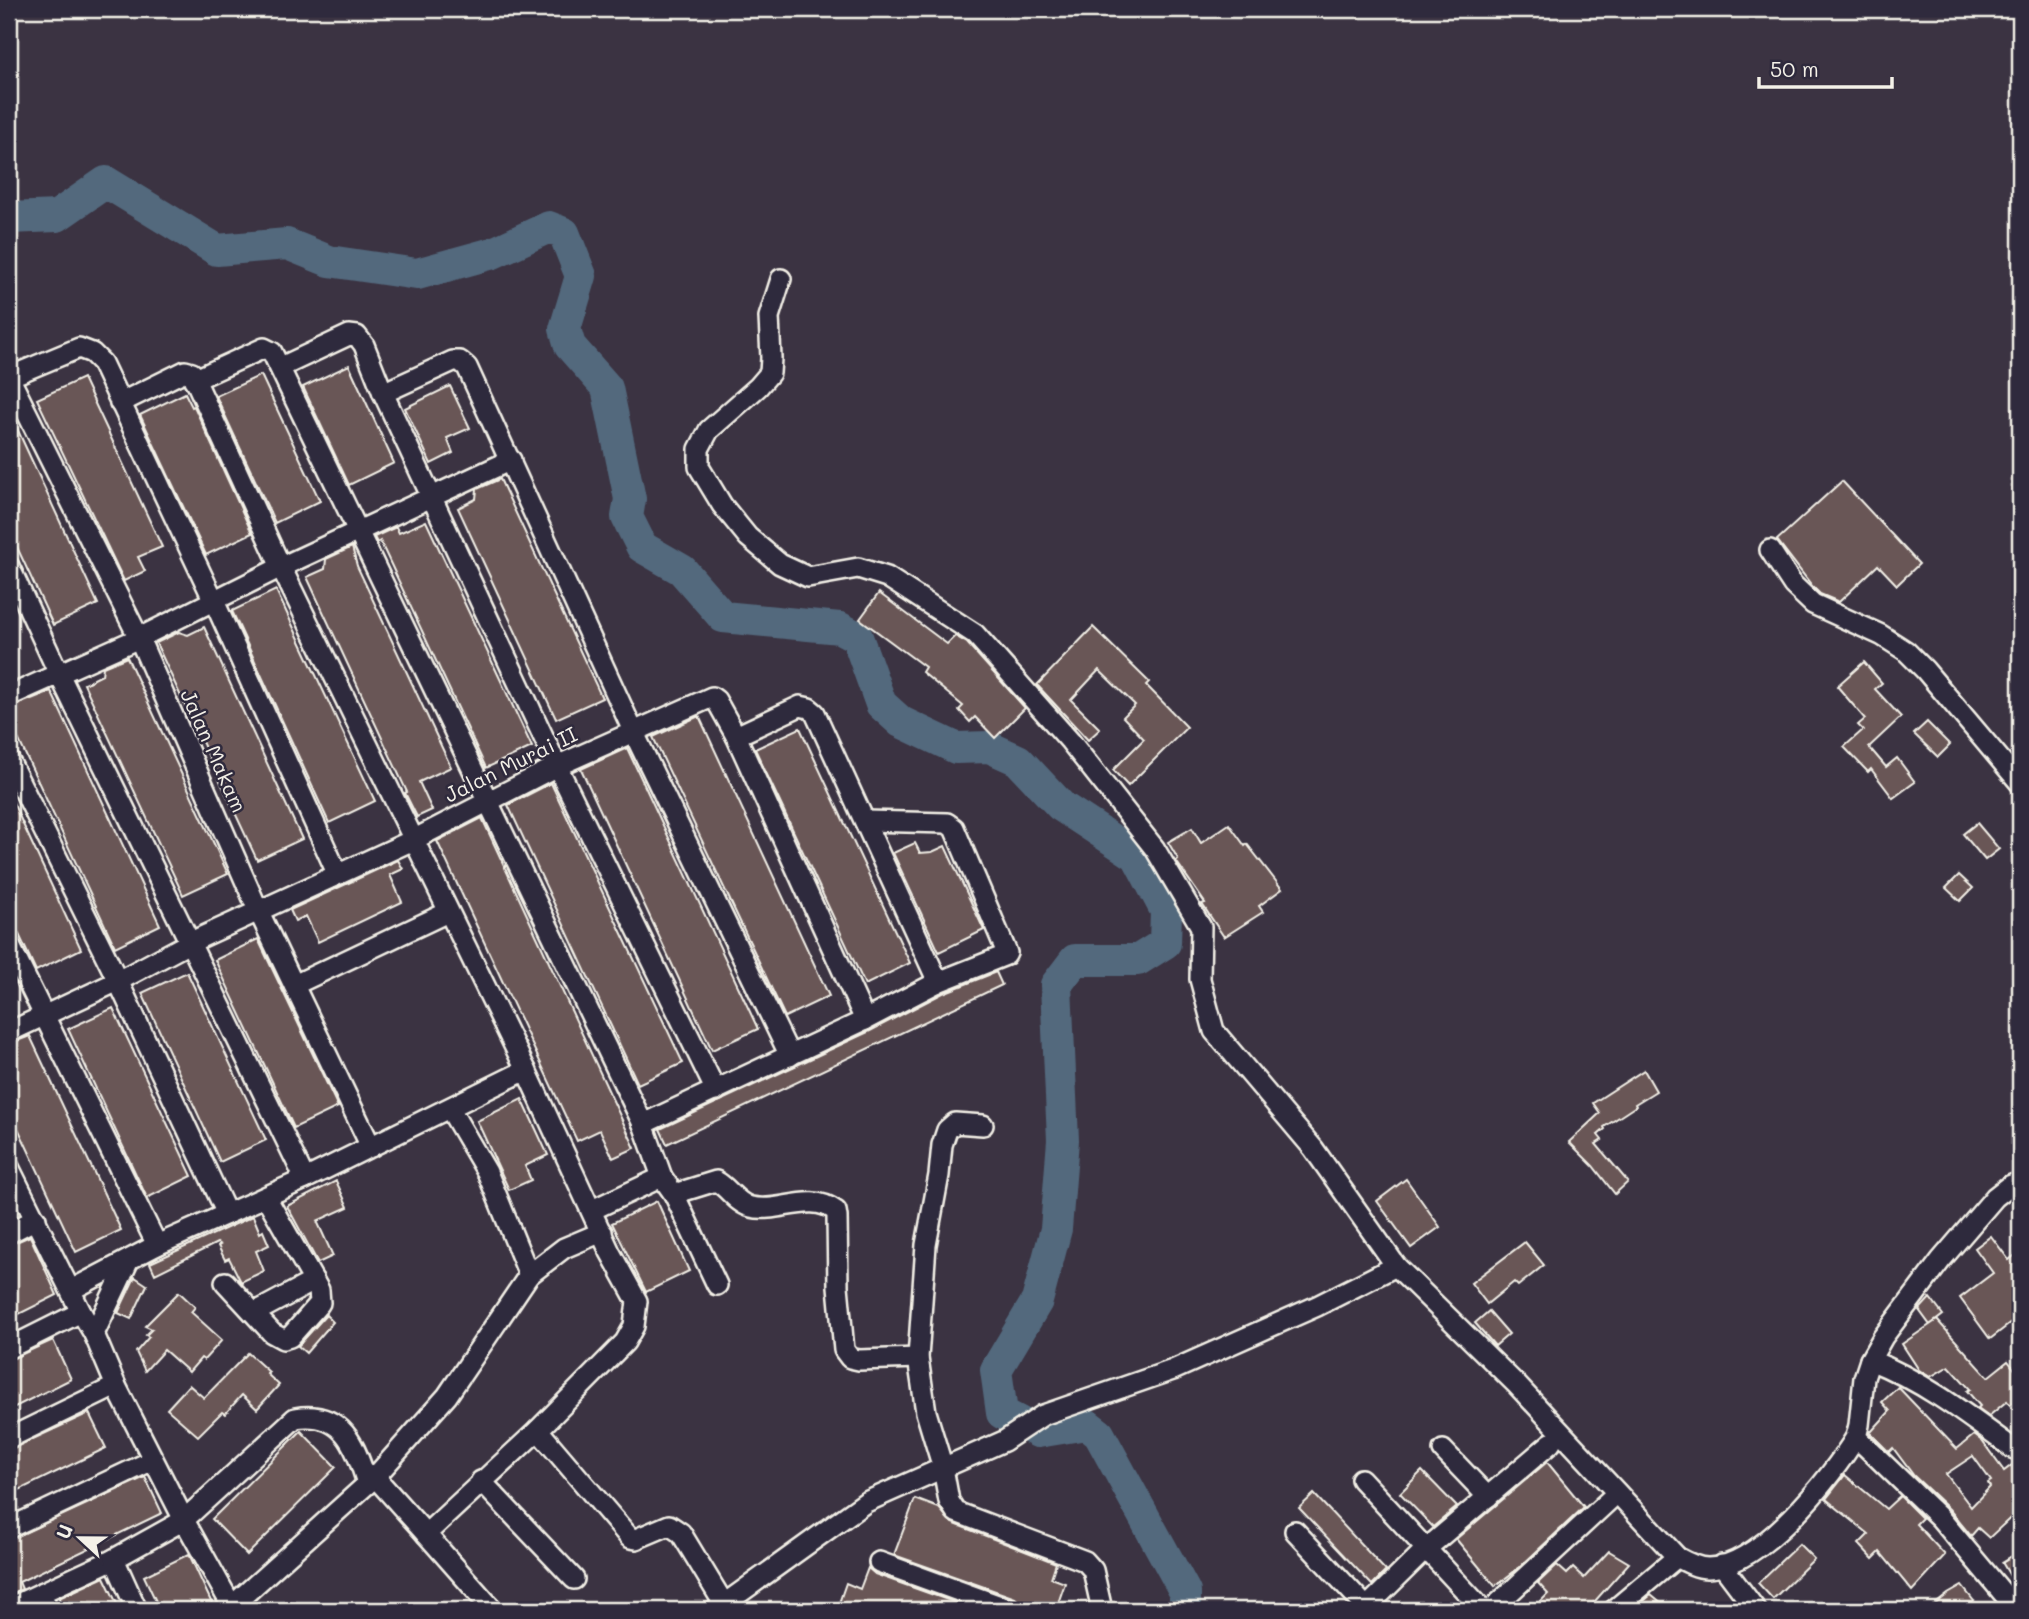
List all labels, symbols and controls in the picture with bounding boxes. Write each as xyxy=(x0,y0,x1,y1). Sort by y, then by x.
scale bar xyxy=(1759,46,1892,90)
text: 50 m xyxy=(1770,55,1819,82)
street label: Jalan Makam xyxy=(175,685,254,816)
street label: Jalan Murai II xyxy=(439,720,581,808)
north arrow xyxy=(46,1504,116,1574)
text: U xyxy=(50,1521,78,1542)

